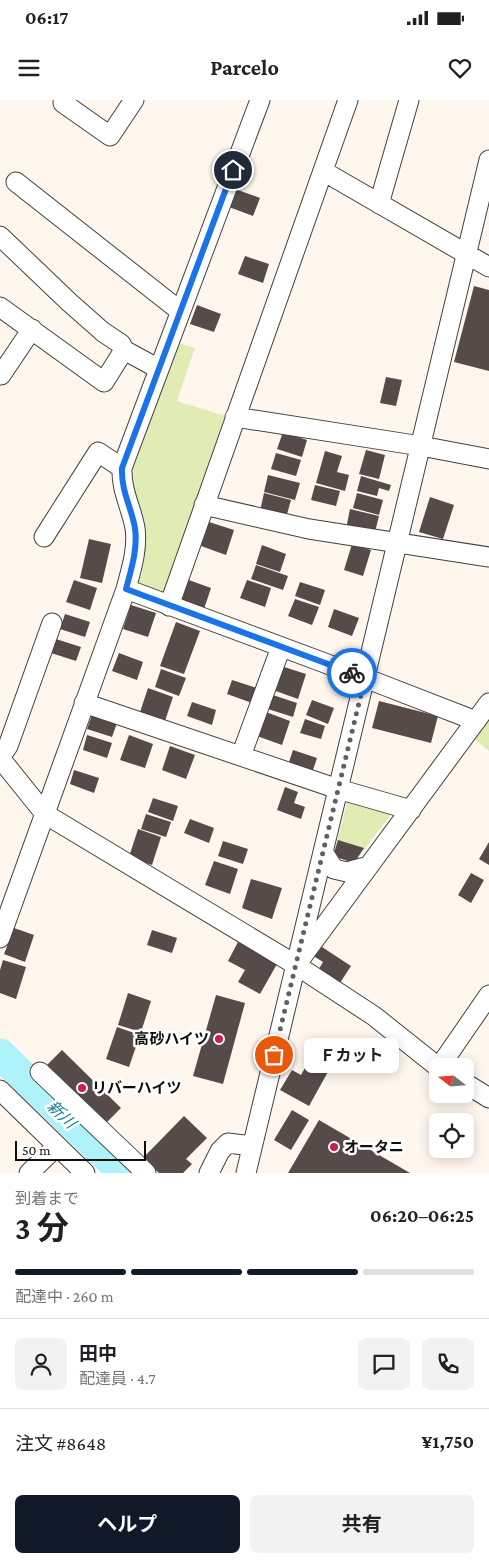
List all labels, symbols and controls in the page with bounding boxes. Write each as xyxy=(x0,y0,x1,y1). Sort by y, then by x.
text: 06:17 xyxy=(25,7,69,28)
icon: menu xyxy=(15,54,43,82)
icon: heart xyxy=(446,54,474,82)
text: Parcelo xyxy=(210,55,279,80)
pin xyxy=(212,149,254,191)
icon: home xyxy=(219,156,247,184)
courier xyxy=(327,648,377,698)
icon: bike xyxy=(338,659,366,687)
place label: 高砂ハイツ xyxy=(134,1031,209,1047)
marker: 高砂ハイツ xyxy=(213,1033,225,1045)
pin xyxy=(253,1034,295,1076)
callout: Ｆカット xyxy=(304,1038,399,1072)
icon: bag xyxy=(260,1041,288,1069)
text: Ｆカット xyxy=(319,1047,384,1064)
north arrow xyxy=(429,1058,474,1102)
map controls xyxy=(429,1058,474,1158)
place label: リバーハイツ xyxy=(92,1080,181,1096)
marker: リバーハイツ xyxy=(76,1082,88,1094)
water label: 新川 xyxy=(44,1097,80,1133)
button: locate xyxy=(429,1113,474,1158)
scale bar xyxy=(15,1138,146,1161)
place label: オータニ xyxy=(344,1139,404,1155)
marker: オータニ xyxy=(328,1141,340,1153)
text: 50 m xyxy=(22,1142,50,1158)
text: 到着まで xyxy=(15,1190,79,1207)
text: 06:20–06:25 xyxy=(370,1205,474,1226)
text: 3 分 xyxy=(15,1210,69,1246)
text: 配達中 · 260 m xyxy=(15,1288,114,1305)
button: person xyxy=(15,1338,67,1390)
button: chat xyxy=(358,1338,410,1390)
button: phone xyxy=(422,1338,474,1390)
text: 田中 xyxy=(79,1343,117,1364)
text: 配達員 · 4.7 xyxy=(79,1370,156,1387)
text: ¥1,750 xyxy=(421,1431,474,1452)
text: 注文 #8648 xyxy=(15,1433,106,1454)
button: ヘルプ xyxy=(15,1495,240,1553)
button: 共有 xyxy=(250,1495,474,1553)

